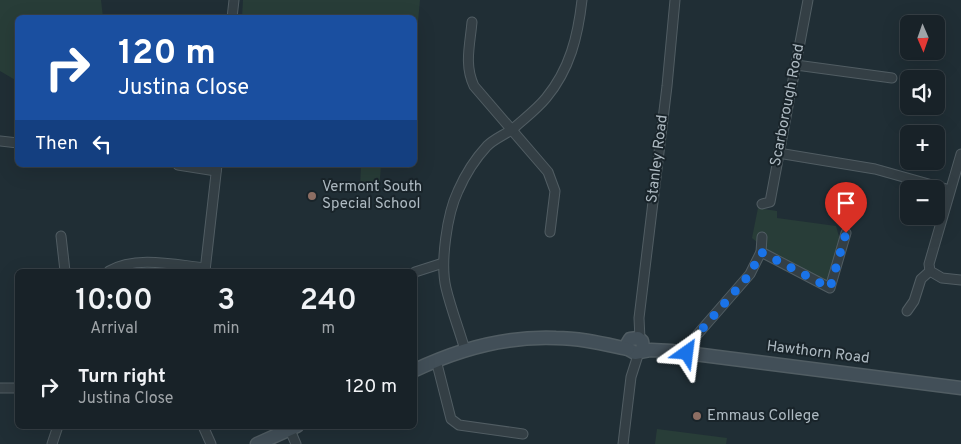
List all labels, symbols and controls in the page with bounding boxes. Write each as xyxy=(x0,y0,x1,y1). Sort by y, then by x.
north arrow xyxy=(900,15,945,60)
map controls xyxy=(900,15,945,225)
text: 120 m xyxy=(118,32,216,76)
icon: right xyxy=(35,35,100,100)
street label: Scarborough Road xyxy=(767,42,809,168)
button: sound xyxy=(900,70,945,115)
text: Justina Close xyxy=(118,75,249,102)
street label: Stanley Road xyxy=(643,114,673,204)
button: + xyxy=(900,125,945,170)
icon: left xyxy=(88,130,116,158)
text: Then xyxy=(35,132,78,156)
place label: Vermont South Special School xyxy=(322,178,422,214)
button: − xyxy=(900,180,945,225)
pin xyxy=(825,182,867,233)
icon: arrive xyxy=(832,189,860,217)
marker: Vermont South Special School xyxy=(306,190,318,202)
text: 10:00 xyxy=(75,283,153,320)
text: 3 xyxy=(217,283,235,320)
text: 240 xyxy=(300,283,357,320)
text: Arrival xyxy=(90,319,138,339)
text: min xyxy=(213,319,240,339)
text: m xyxy=(322,319,335,339)
position arrow xyxy=(660,326,712,378)
street label: Hawthorn Road xyxy=(765,337,871,369)
text: Turn right xyxy=(78,365,166,389)
icon: right xyxy=(35,373,63,401)
text: 120 m xyxy=(346,375,397,399)
text: Justina Close xyxy=(78,389,173,409)
place label: Emmaus College xyxy=(707,407,819,426)
marker: Emmaus College xyxy=(691,410,703,422)

